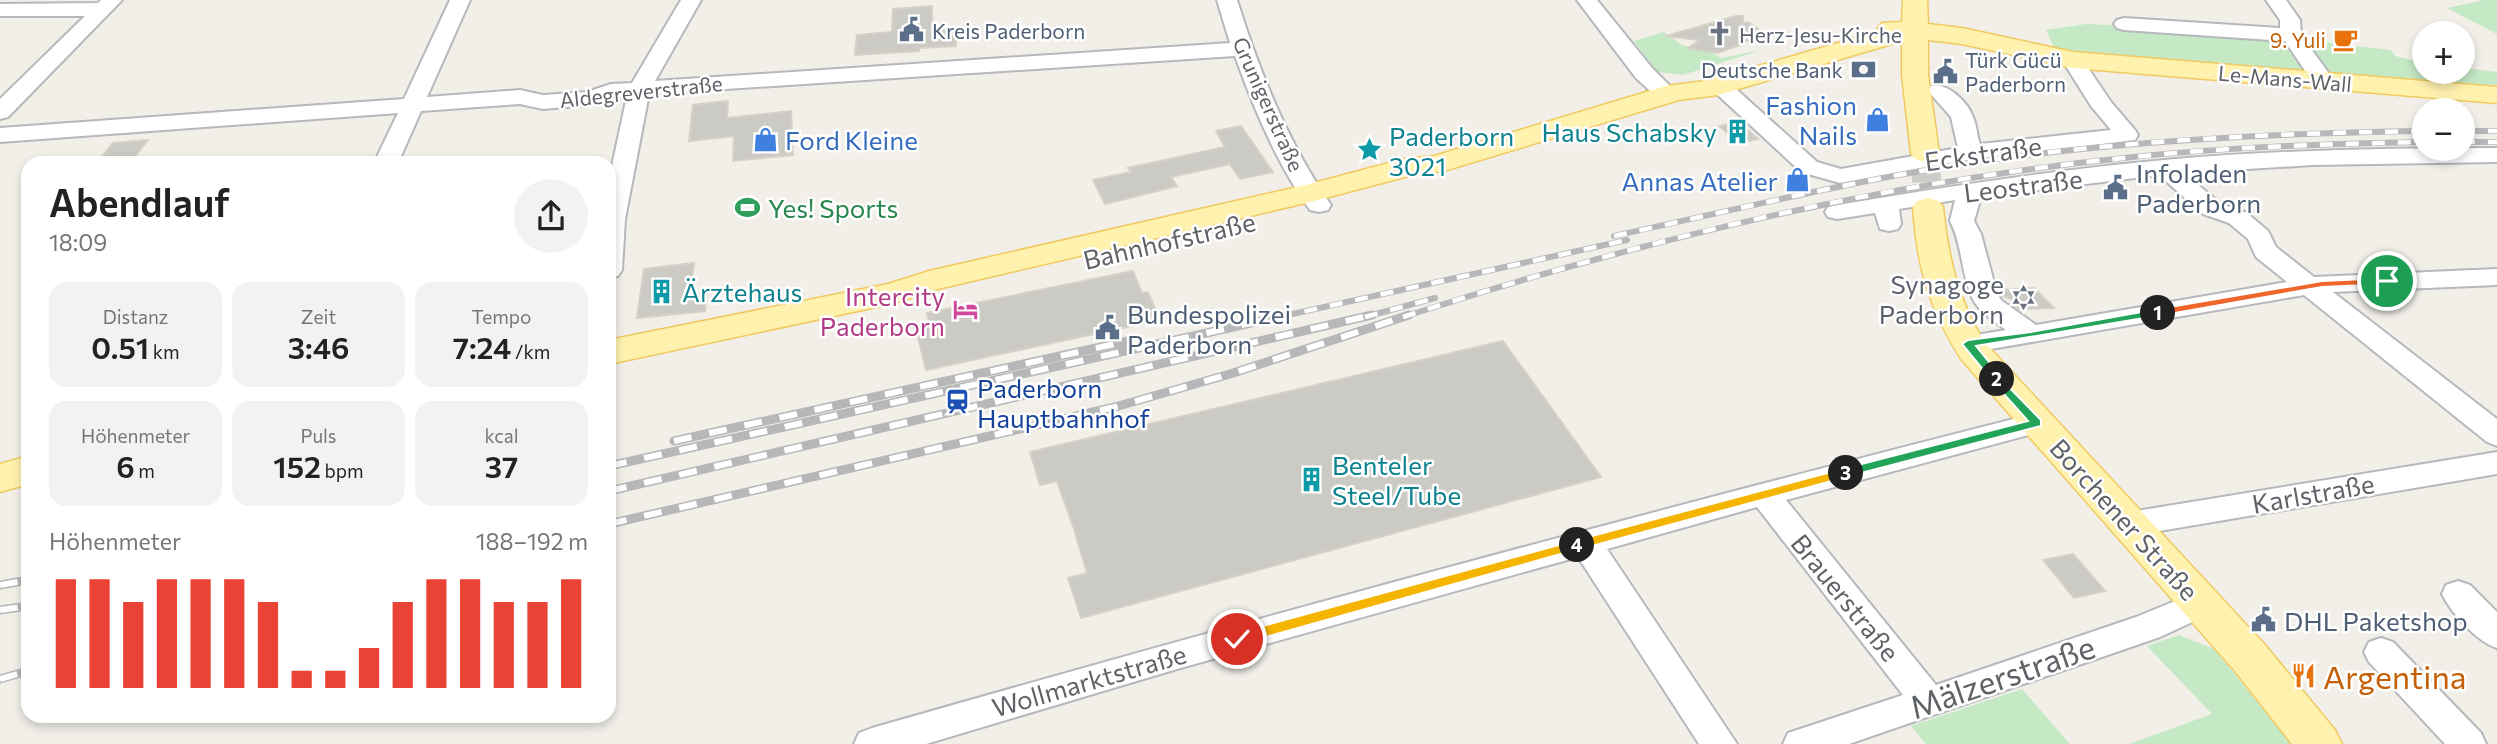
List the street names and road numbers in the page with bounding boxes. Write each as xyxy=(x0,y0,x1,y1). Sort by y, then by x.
street label: Grunigerstraße xyxy=(1228,33,1310,175)
street label: Le-Mans-Wall xyxy=(2217,60,2353,96)
street label: Aldegreverstraße xyxy=(558,70,724,112)
street label: Eckstraße xyxy=(1922,129,2044,177)
street label: Leostraße xyxy=(1962,162,2084,208)
street label: Bahnhofstraße xyxy=(1080,205,1258,275)
street label: Borchener Straße xyxy=(2044,432,2206,606)
street label: Karlstraße xyxy=(2249,467,2377,519)
street label: Brauerstraße xyxy=(1785,527,1907,667)
street label: Mälzerstraße xyxy=(1904,626,2100,726)
street label: Wollmarktstraße xyxy=(988,637,1190,723)

